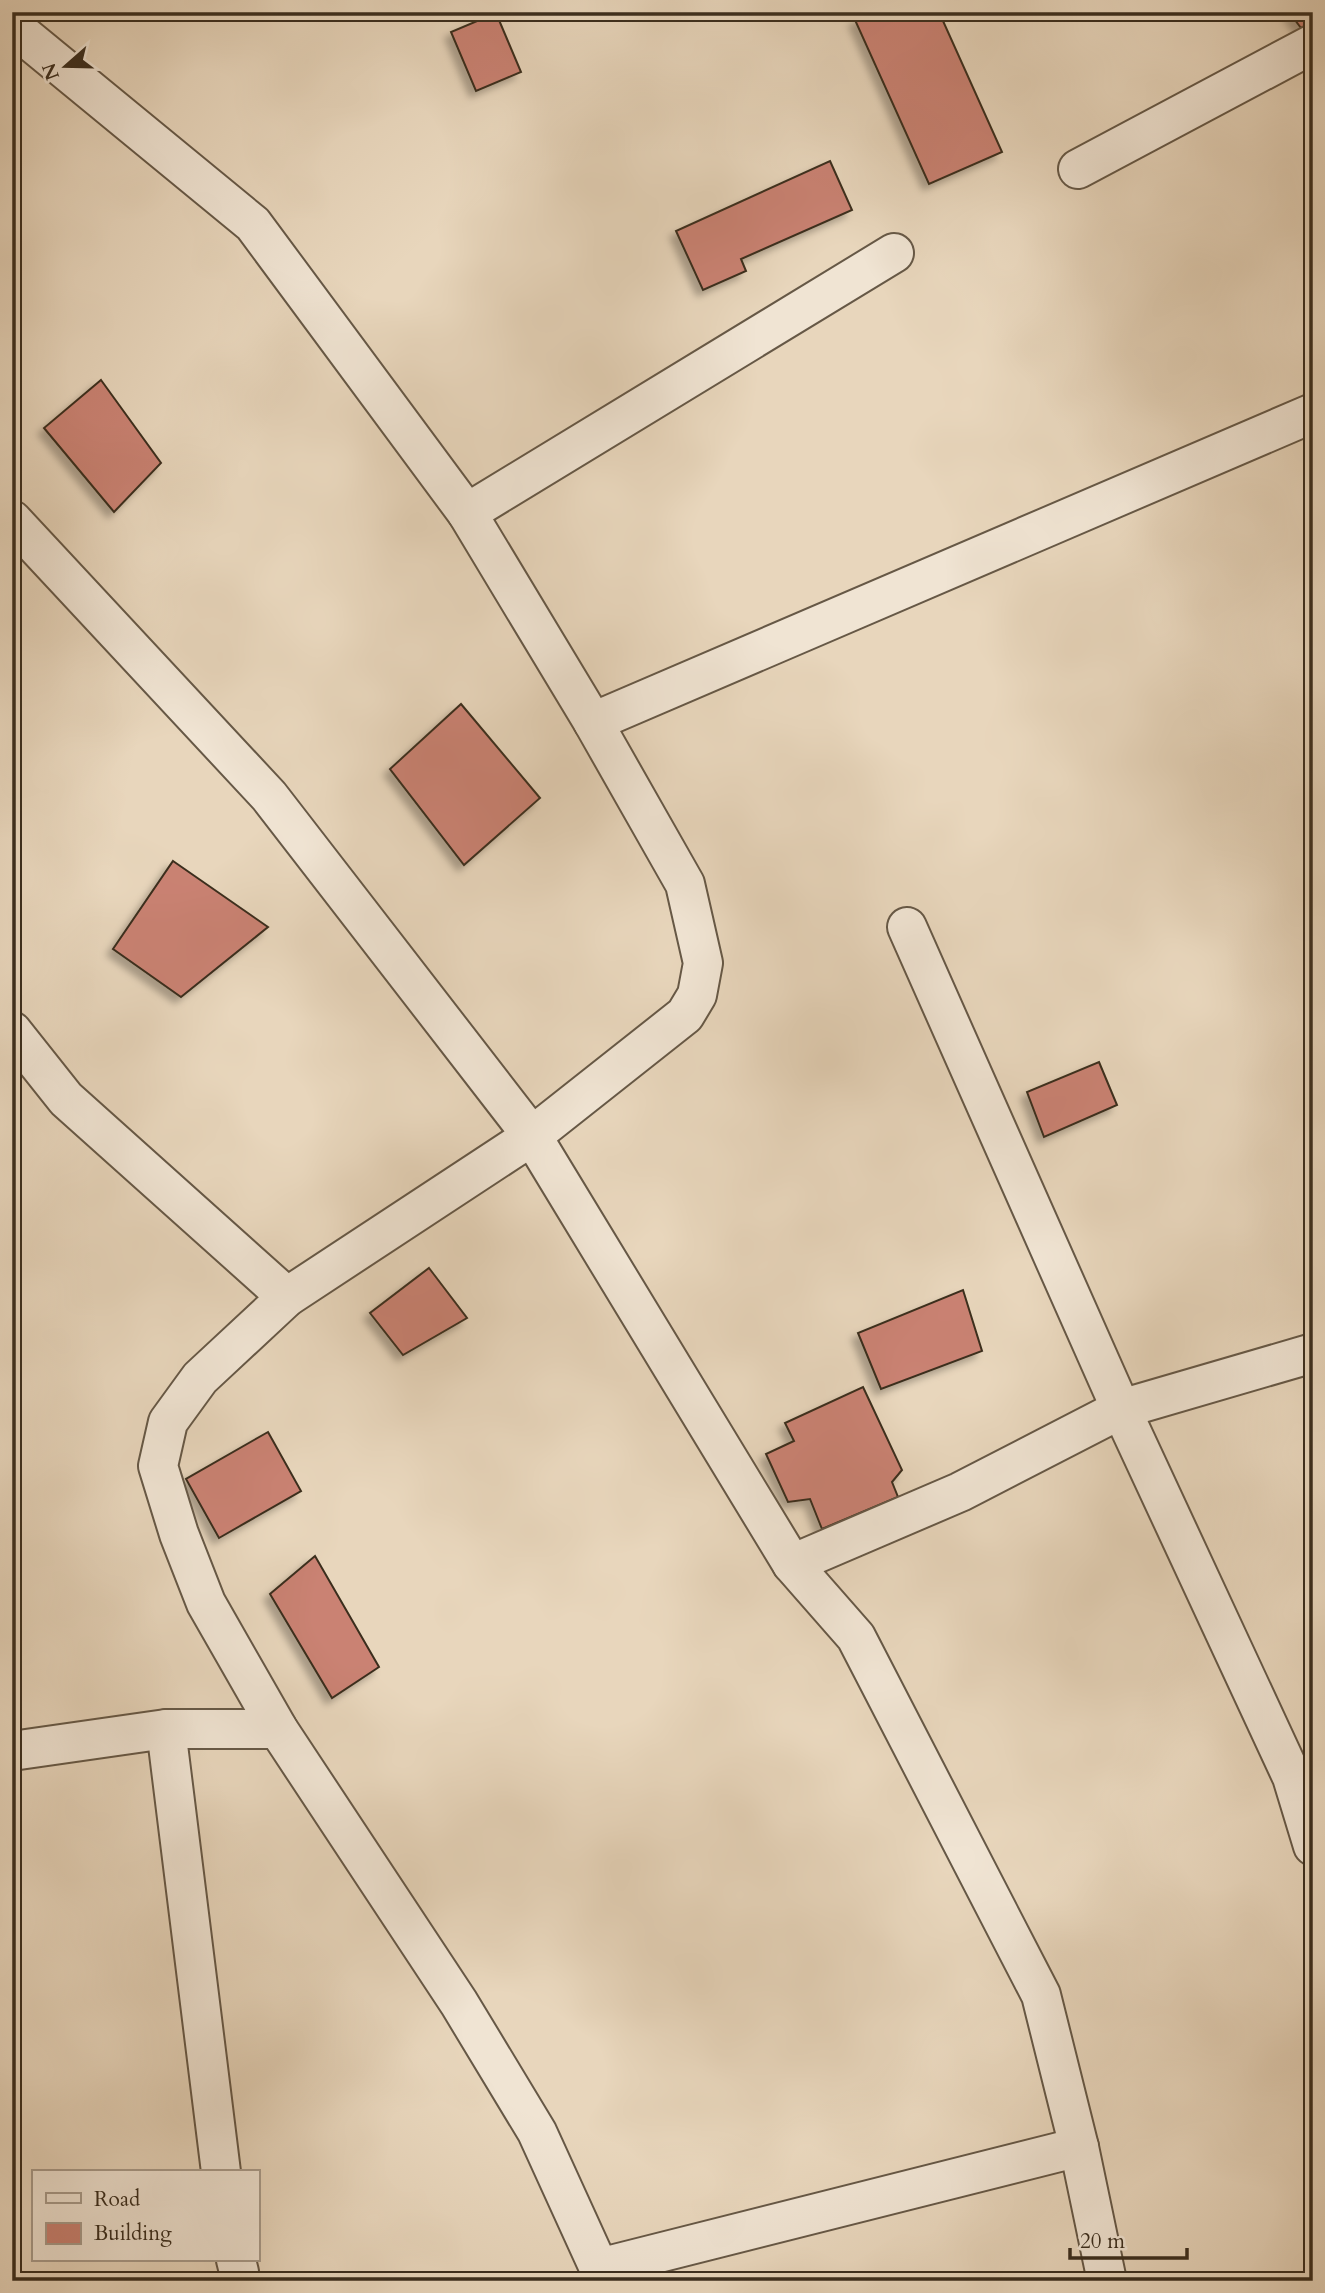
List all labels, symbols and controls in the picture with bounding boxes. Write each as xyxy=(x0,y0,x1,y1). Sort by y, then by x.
north arrow xyxy=(32,32,102,102)
text: N xyxy=(36,59,66,84)
legend xyxy=(32,2170,259,2262)
text: Road xyxy=(94,2185,140,2214)
scale bar xyxy=(1070,2216,1187,2260)
text: Building xyxy=(94,2219,172,2248)
text: 20 m xyxy=(1080,2227,1125,2256)

